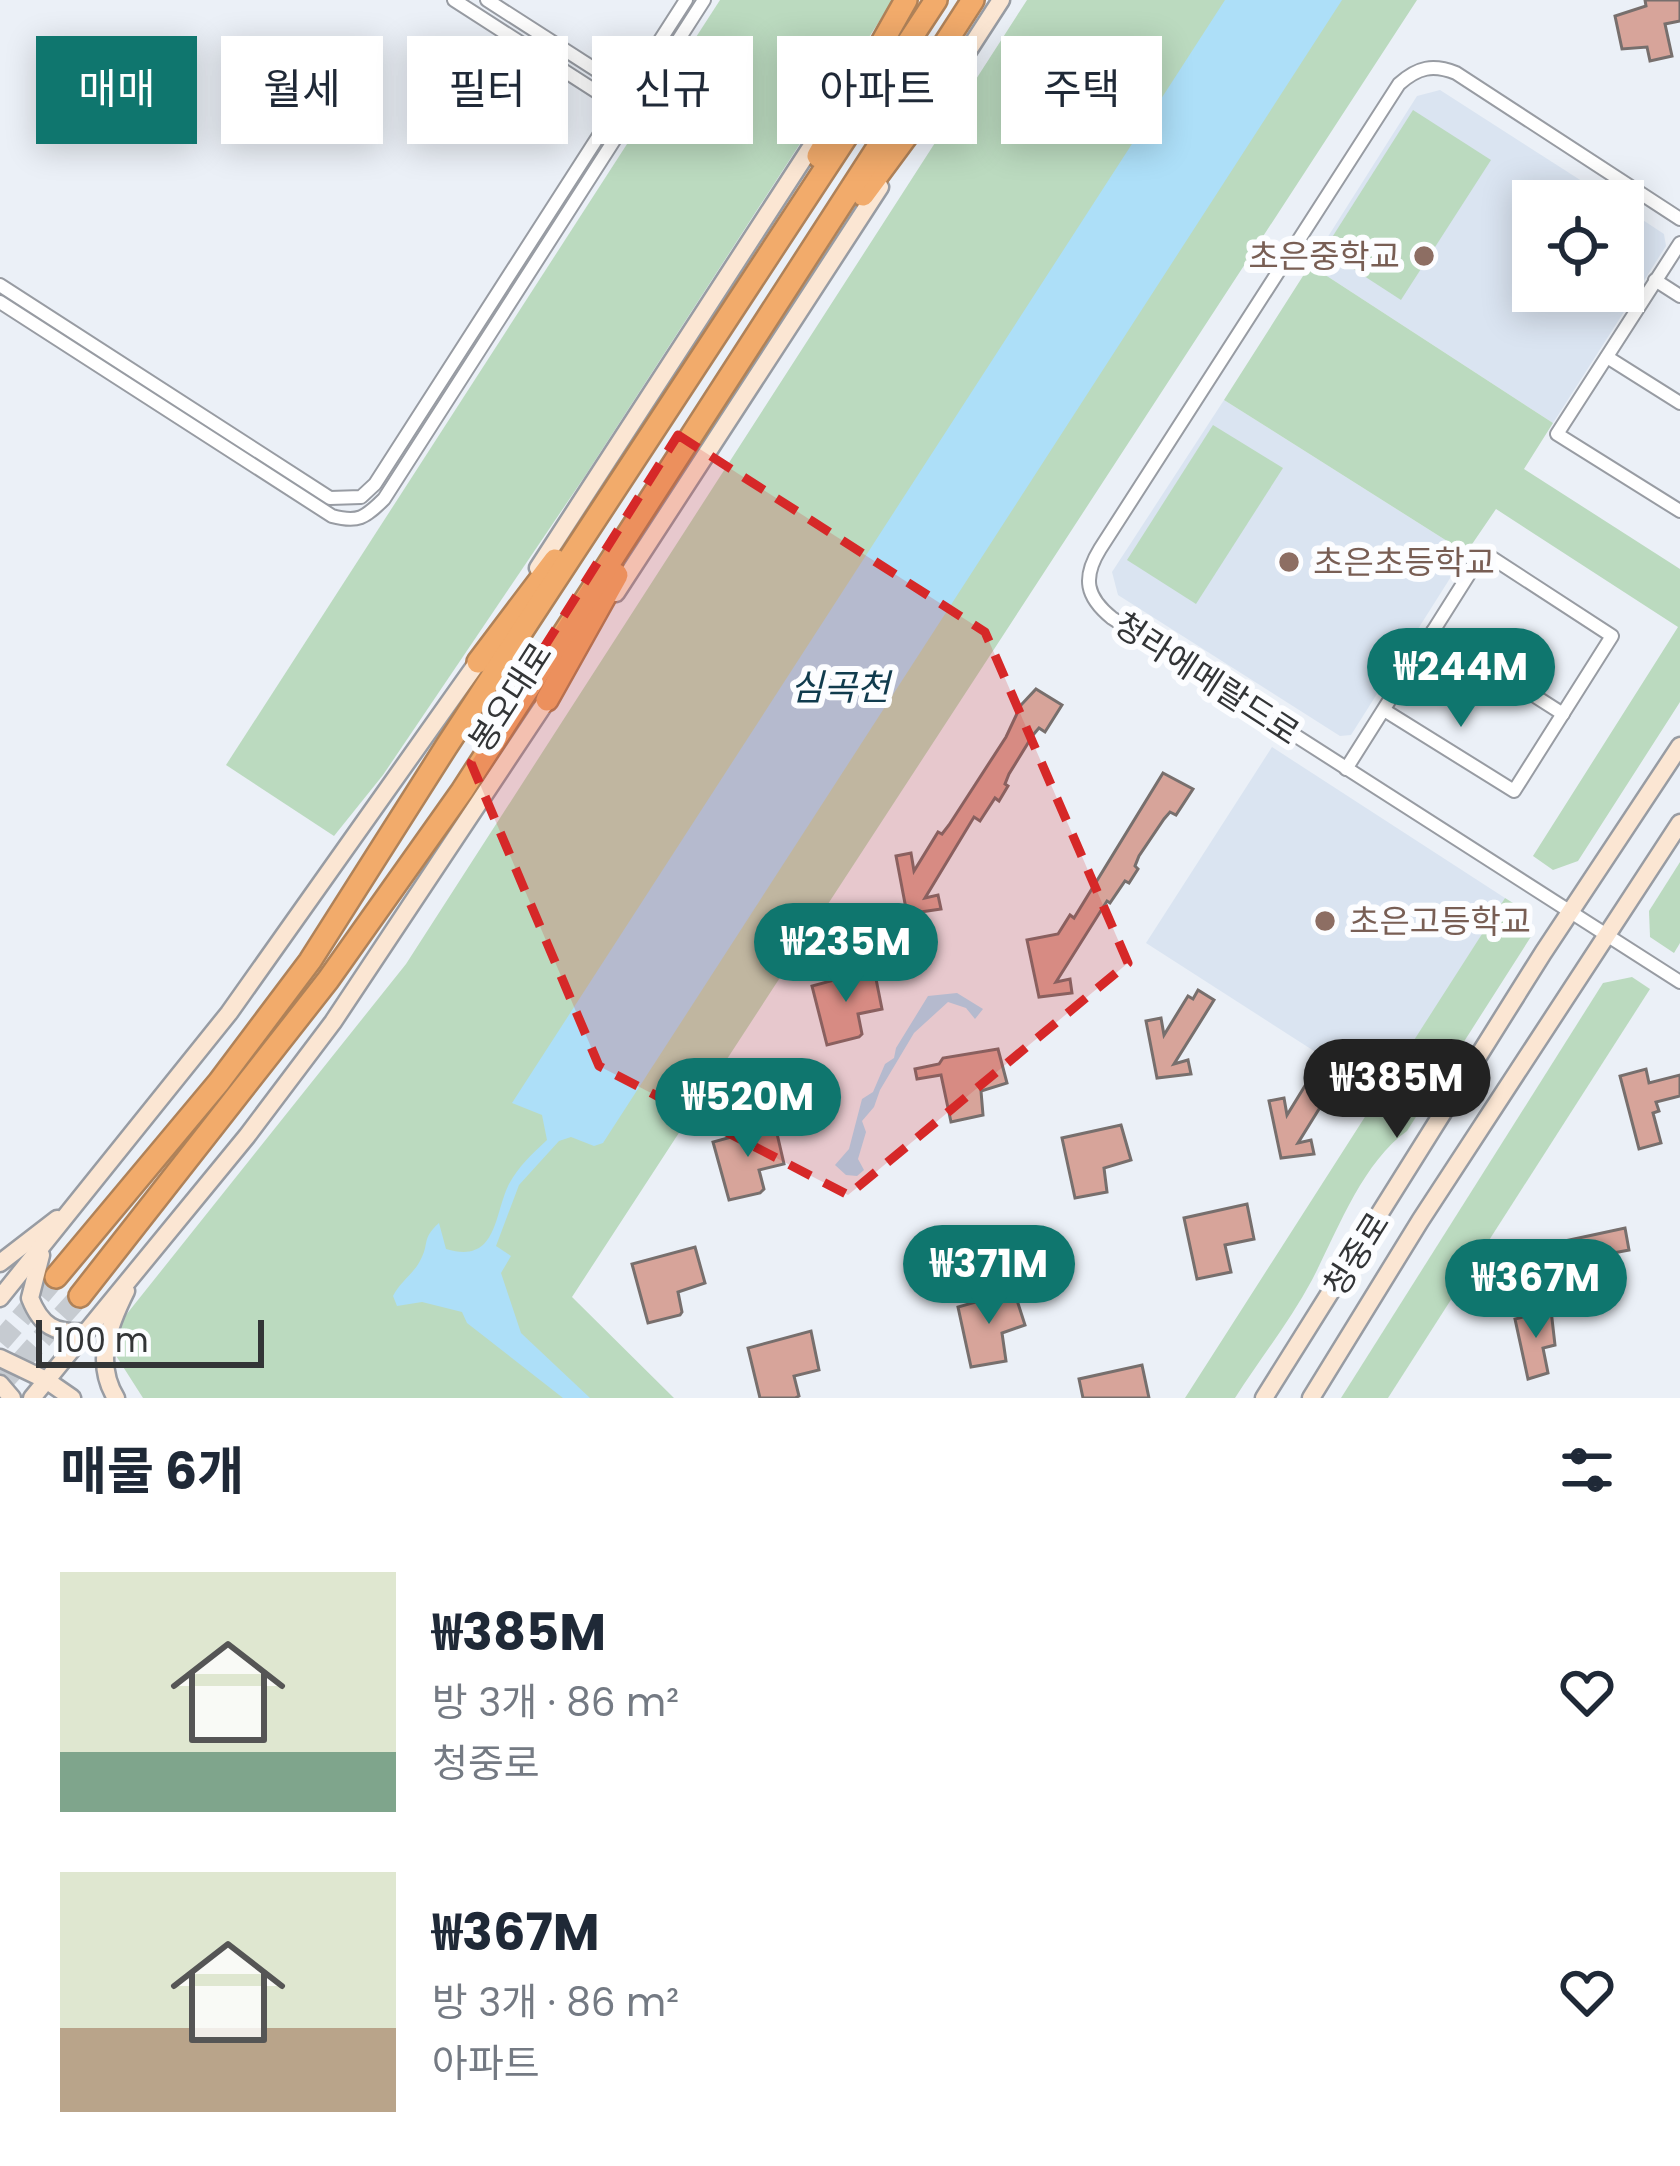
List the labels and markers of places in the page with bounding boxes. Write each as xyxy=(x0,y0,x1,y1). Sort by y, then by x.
place label: 초은중학교 xyxy=(1248,233,1400,280)
marker: 초은중학교 xyxy=(1411,243,1437,269)
place label: 초은초등학교 xyxy=(1313,539,1495,586)
marker: 초은초등학교 xyxy=(1276,549,1302,575)
pin: ₩244M xyxy=(1377,628,1545,730)
place label: 초은고등학교 xyxy=(1349,898,1531,945)
pin: ₩235M xyxy=(762,903,930,1005)
marker: 초은고등학교 xyxy=(1312,908,1338,934)
pin: ₩385M xyxy=(1313,1039,1481,1141)
pin: ₩520M xyxy=(664,1058,832,1160)
pin: ₩371M xyxy=(905,1225,1073,1327)
pin: ₩367M xyxy=(1452,1239,1620,1341)

